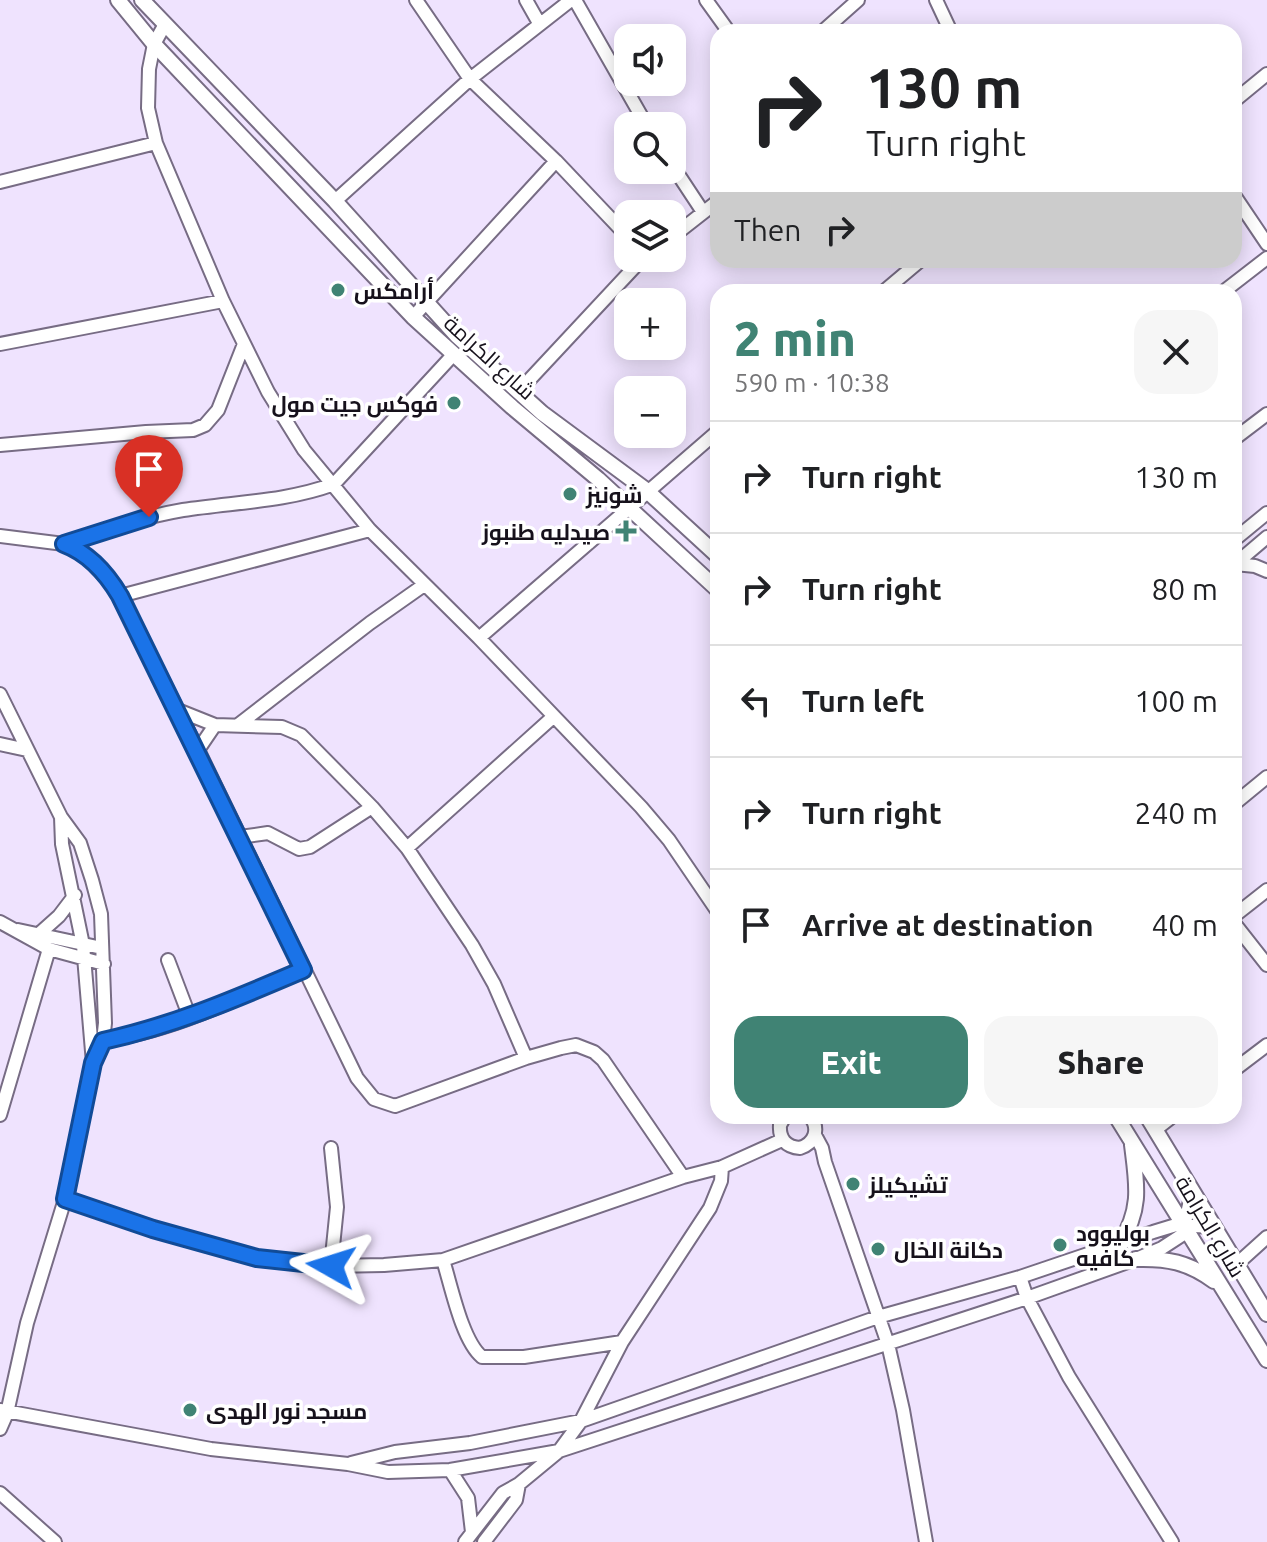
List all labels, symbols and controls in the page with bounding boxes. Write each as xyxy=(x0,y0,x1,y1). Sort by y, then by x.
map controls xyxy=(614,24,686,448)
button: sound xyxy=(614,24,686,96)
icon: right xyxy=(734,56,838,160)
text: 130 m xyxy=(866,56,1022,119)
button: search xyxy=(614,112,686,184)
text: Turn right xyxy=(866,122,1026,163)
button: layers xyxy=(614,200,686,272)
icon: right xyxy=(818,208,862,252)
text: Then xyxy=(734,213,802,247)
place label: أرامكس xyxy=(354,277,434,305)
marker: أرامكس xyxy=(329,281,347,299)
button: + xyxy=(614,288,686,360)
street label: شارع الكرامة xyxy=(437,310,541,406)
button: close xyxy=(1134,310,1218,394)
text: 2 min xyxy=(734,311,856,365)
text: 590 m · 10:38 xyxy=(734,368,890,397)
button: − xyxy=(614,376,686,448)
place label: فوكس جيت مول xyxy=(272,391,438,418)
marker: فوكس جيت مول xyxy=(445,394,463,412)
pin xyxy=(115,435,183,517)
icon: arrive xyxy=(127,447,171,491)
icon: right xyxy=(734,455,778,499)
text: Turn right xyxy=(802,460,942,494)
text: 130 m xyxy=(1134,460,1218,494)
place label: شونيز xyxy=(585,482,642,509)
marker: شونيز xyxy=(561,485,579,503)
place label: صيدليه طنبوز xyxy=(481,519,610,546)
marker: صيدليه طنبوز xyxy=(617,522,635,540)
icon: right xyxy=(734,567,778,611)
text: Turn right xyxy=(802,572,942,606)
text: 80 m xyxy=(1151,572,1218,606)
icon: left xyxy=(734,679,778,723)
text: Turn left xyxy=(802,684,924,718)
text: 100 m xyxy=(1134,684,1218,718)
icon: right xyxy=(734,791,778,835)
text: Turn right xyxy=(802,796,942,830)
text: 240 m xyxy=(1134,796,1218,830)
icon: arrive xyxy=(734,903,778,947)
text: Arrive at destination xyxy=(802,908,1094,942)
text: 40 m xyxy=(1151,908,1218,942)
button: Exit xyxy=(734,1016,968,1108)
button: Share xyxy=(984,1016,1218,1108)
street label: شارع الكرامة xyxy=(1168,1171,1251,1283)
place label: تشيكيلز xyxy=(868,1172,948,1199)
marker: تشيكيلز xyxy=(844,1175,862,1193)
place label: بوليوود كافيه xyxy=(1076,1220,1150,1271)
position arrow xyxy=(289,1224,373,1308)
marker: بوليوود كافيه xyxy=(1051,1236,1069,1254)
place label: دكانة الخال xyxy=(894,1237,1003,1263)
marker: دكانة الخال xyxy=(869,1240,887,1258)
place label: مسجد نور الهدى xyxy=(206,1398,367,1425)
marker: مسجد نور الهدى xyxy=(181,1401,199,1419)

